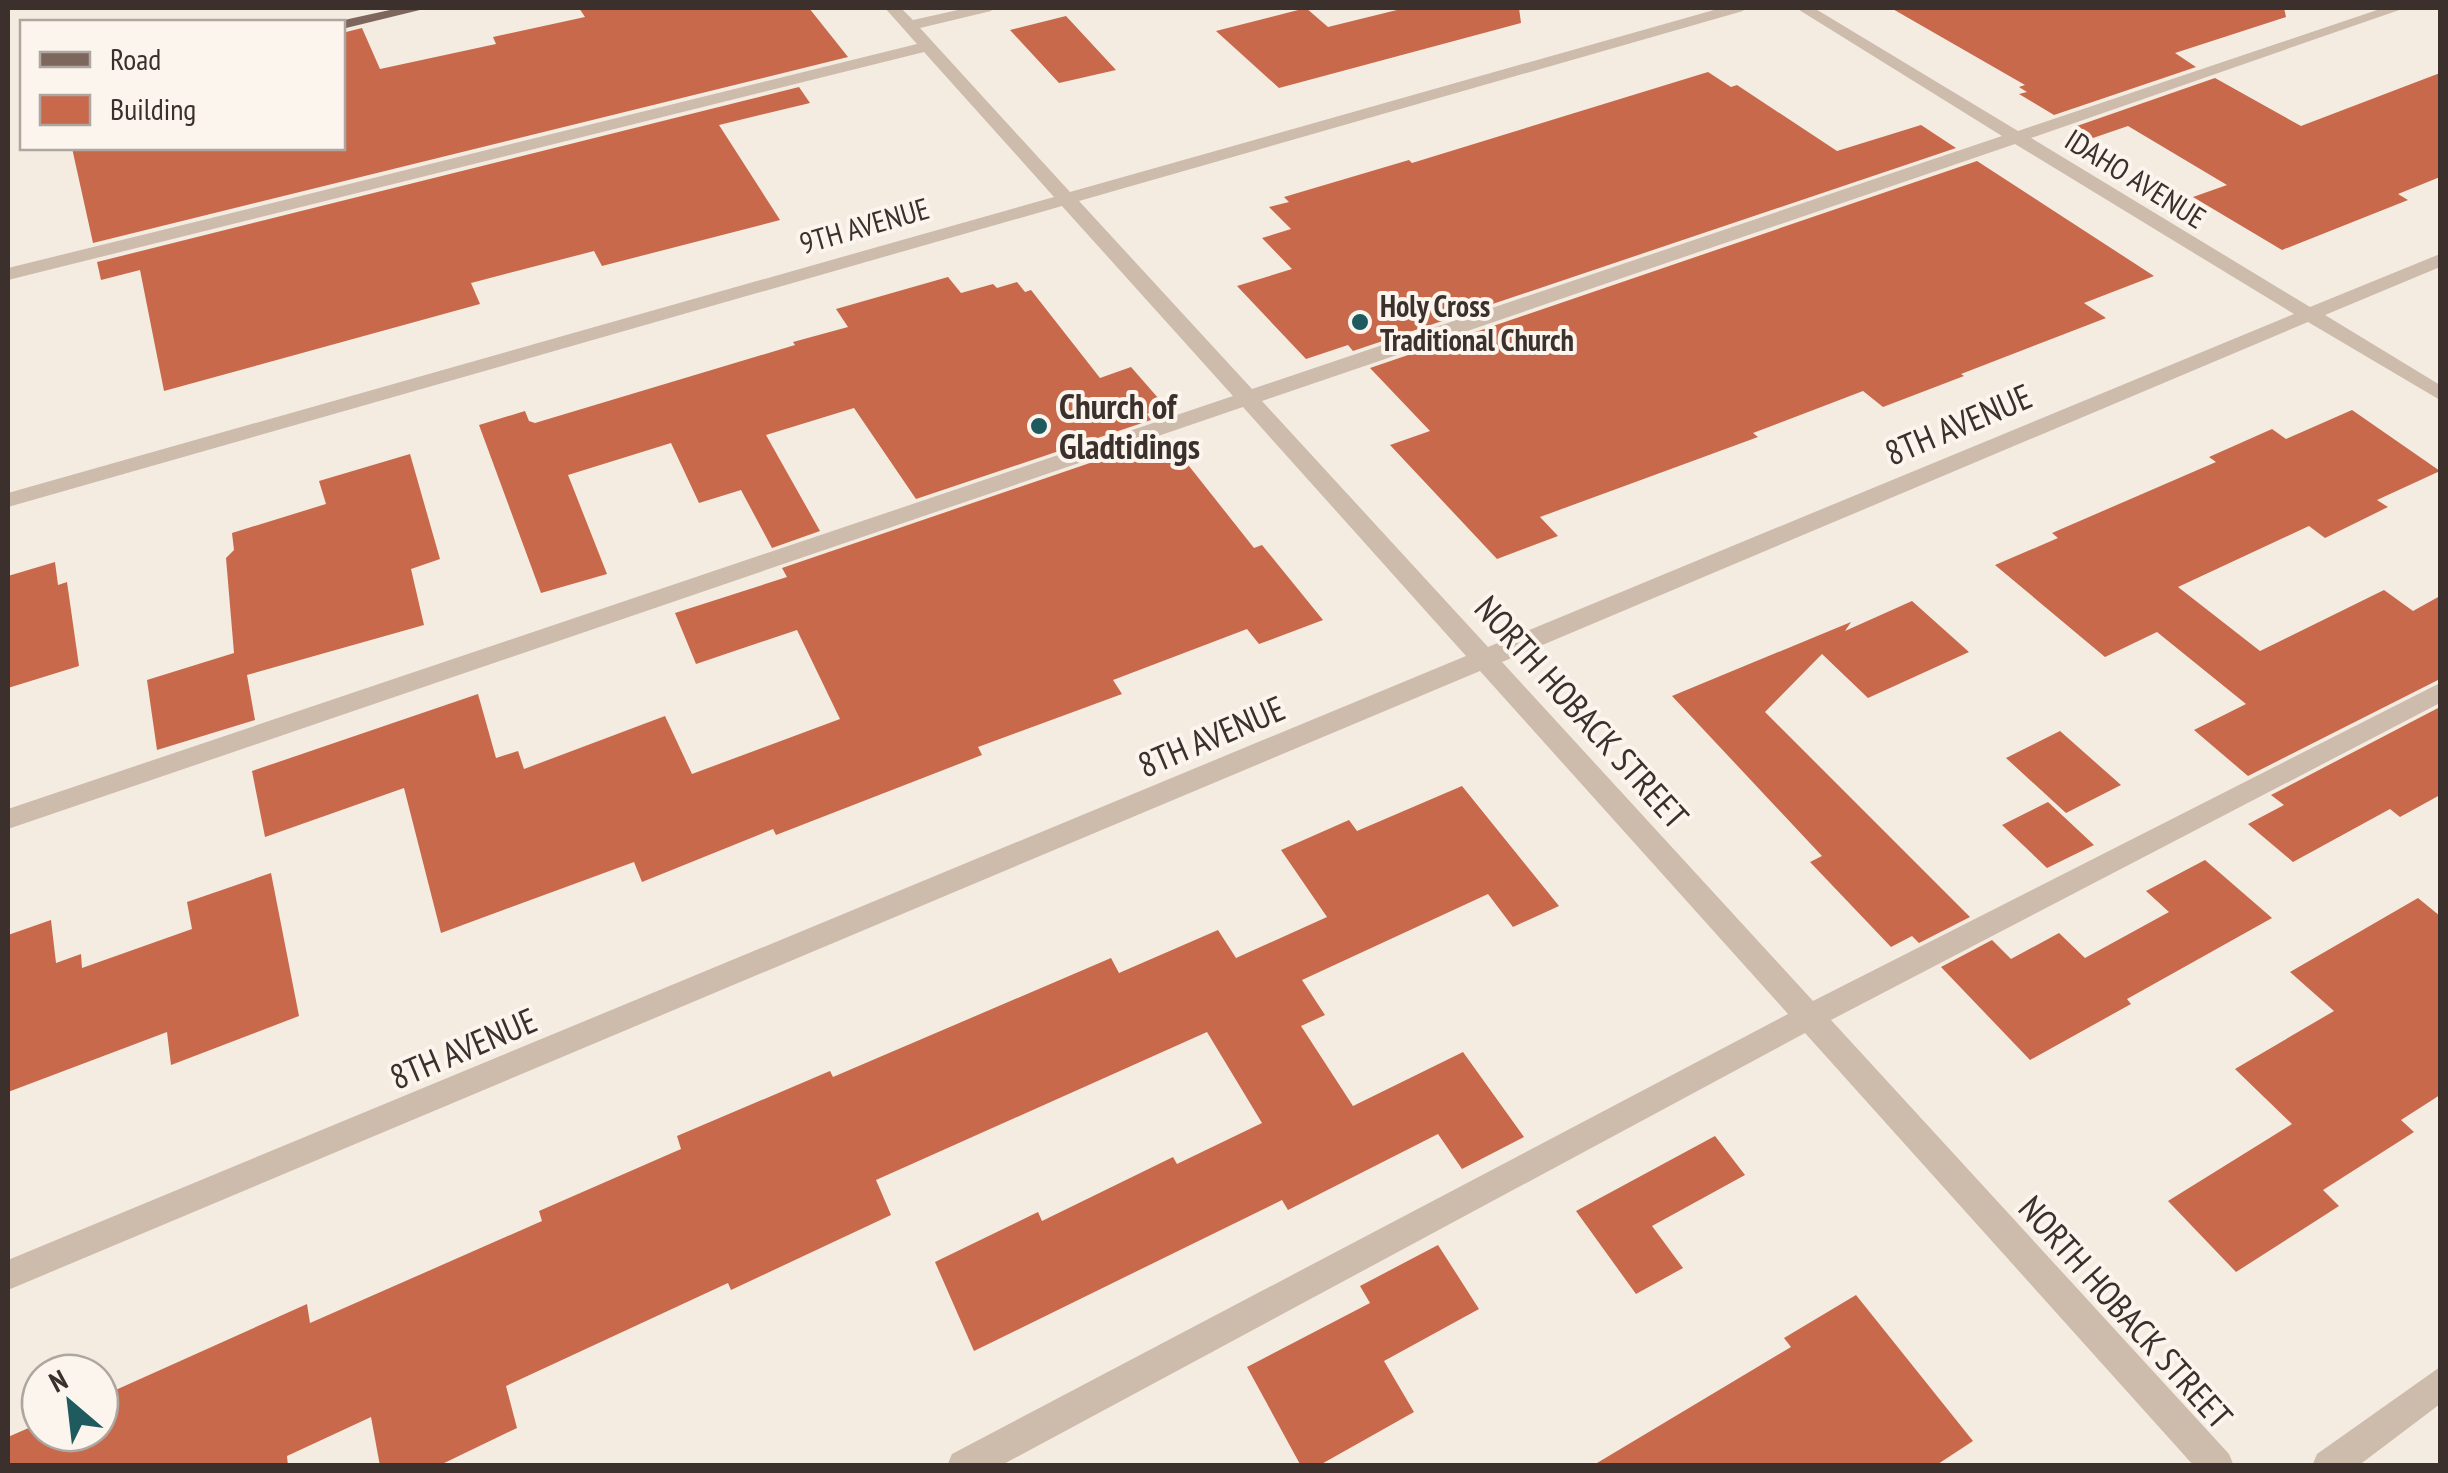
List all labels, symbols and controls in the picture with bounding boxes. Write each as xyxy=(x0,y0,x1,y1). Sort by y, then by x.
legend xyxy=(20,20,345,150)
text: Road xyxy=(110,39,161,78)
text: Building xyxy=(110,89,196,128)
street label: IDAHO AVENUE xyxy=(2058,119,2214,237)
street label: 9TH AVENUE xyxy=(795,188,933,262)
place label: Holy Cross Traditional Church xyxy=(1380,286,1574,359)
marker: Holy Cross Traditional Church xyxy=(1349,311,1371,333)
street label: 8TH AVENUE xyxy=(1878,373,2038,475)
place label: Church of Gladtidings xyxy=(1059,383,1200,469)
marker: Church of Gladtidings xyxy=(1028,415,1050,437)
street label: NORTH HOBACK STREET xyxy=(1465,586,1699,838)
street label: 8TH AVENUE xyxy=(1131,685,1291,787)
street label: 8TH AVENUE xyxy=(383,997,543,1099)
street label: NORTH HOBACK STREET xyxy=(2009,1186,2243,1438)
north arrow xyxy=(20,1353,120,1453)
text: N xyxy=(43,1361,73,1400)

